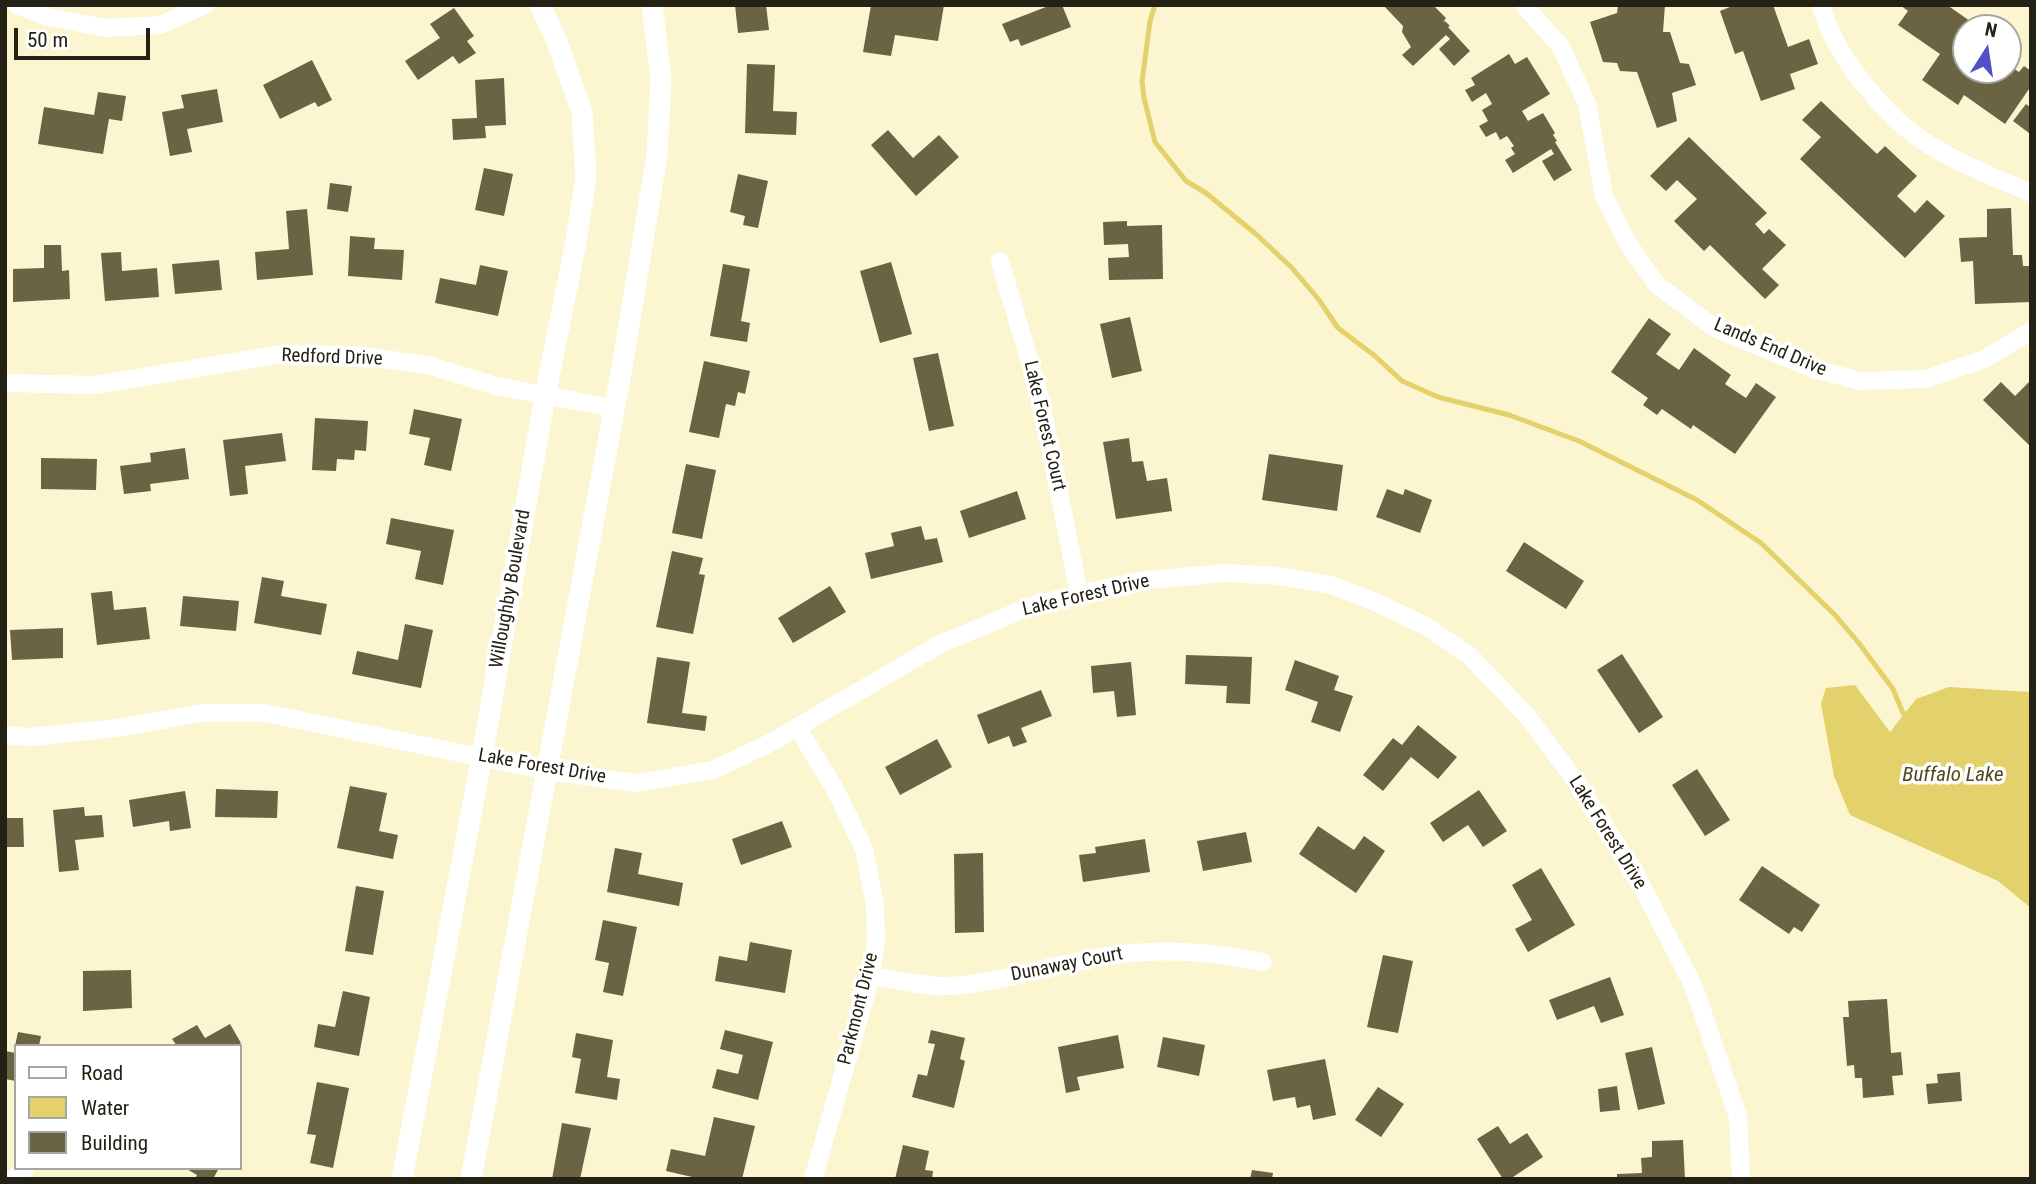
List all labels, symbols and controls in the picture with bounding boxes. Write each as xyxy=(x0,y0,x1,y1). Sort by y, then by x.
scale bar xyxy=(18,14,154,58)
north arrow xyxy=(1952,14,2022,84)
text: N xyxy=(1983,17,1999,42)
text: 50 m xyxy=(27,28,68,52)
street label: Lands End Drive xyxy=(1710,314,1830,382)
street label: Redford Drive xyxy=(281,345,383,371)
street label: Lake Forest Court xyxy=(1018,359,1070,493)
street label: Willoughby Boulevard xyxy=(486,508,536,670)
street label: Lake Forest Drive xyxy=(1020,570,1152,622)
street label: Lake Forest Drive xyxy=(476,745,608,789)
water label: Buffalo Lake xyxy=(1902,763,2004,789)
street label: Lake Forest Drive xyxy=(1563,772,1651,894)
street label: Dunaway Court xyxy=(1009,943,1125,987)
street label: Parkmont Drive xyxy=(834,951,884,1067)
legend xyxy=(14,1044,242,1170)
text: Road xyxy=(81,1061,123,1085)
text: Water xyxy=(81,1096,129,1120)
text: Building xyxy=(81,1131,148,1155)

